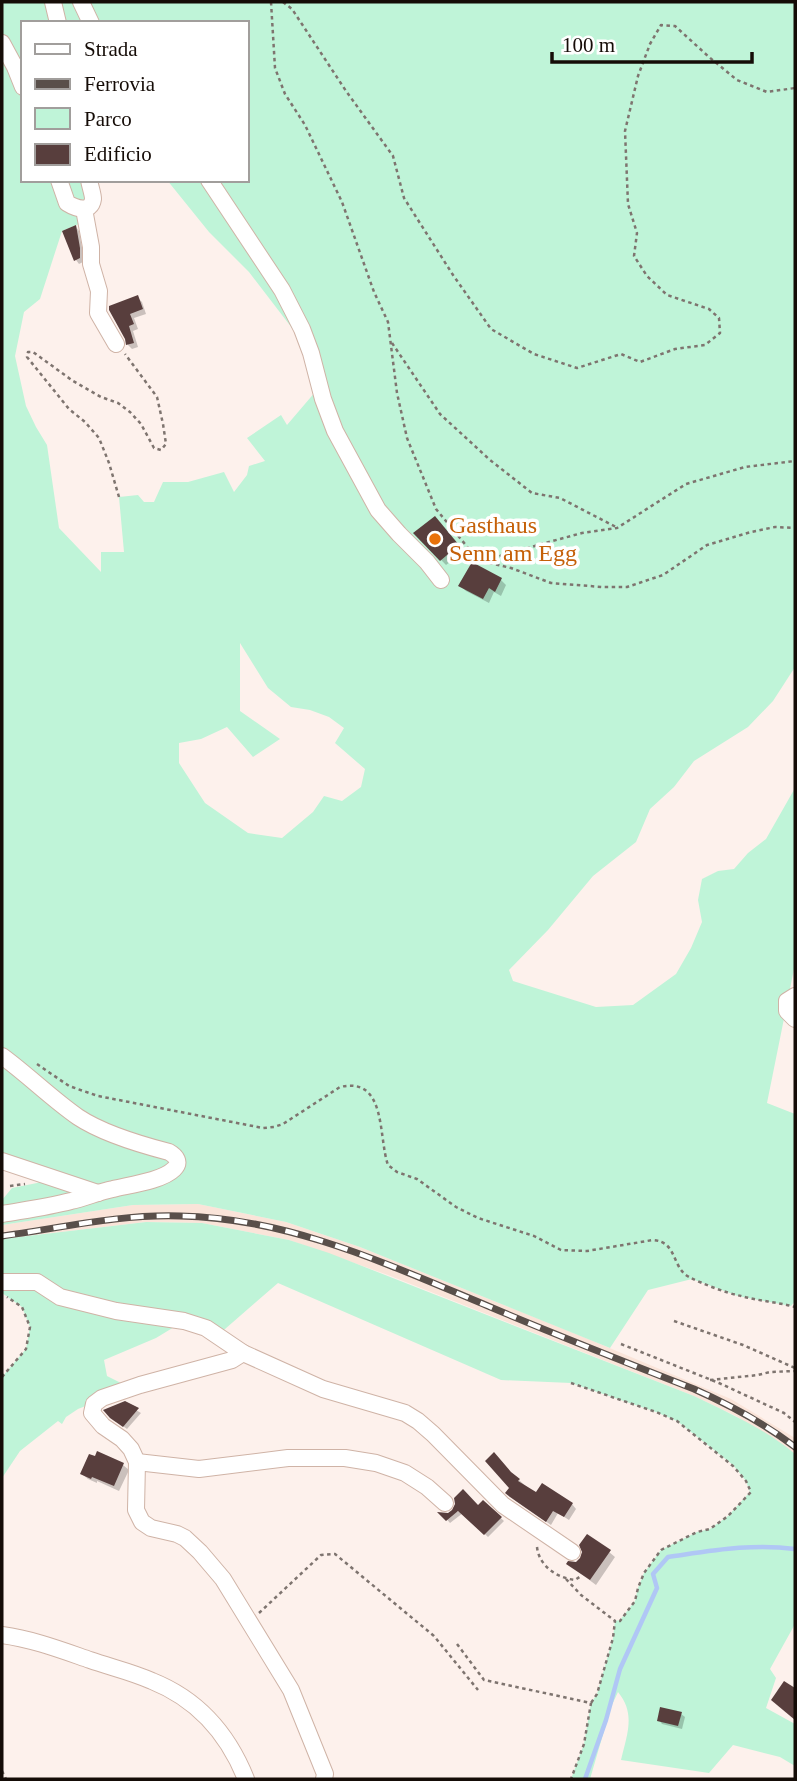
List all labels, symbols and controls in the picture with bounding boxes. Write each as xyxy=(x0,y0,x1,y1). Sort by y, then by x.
legend xyxy=(21,21,248,182)
scale bar xyxy=(552,21,752,65)
text: 100 m xyxy=(562,33,615,57)
text: Strada xyxy=(84,37,138,61)
text: Ferrovia xyxy=(84,72,156,96)
text: Parco xyxy=(84,107,132,131)
text: Edificio xyxy=(84,142,152,166)
place label: Gasthaus Senn am Egg xyxy=(449,512,577,566)
marker: Gasthaus Senn am Egg xyxy=(427,531,443,547)

